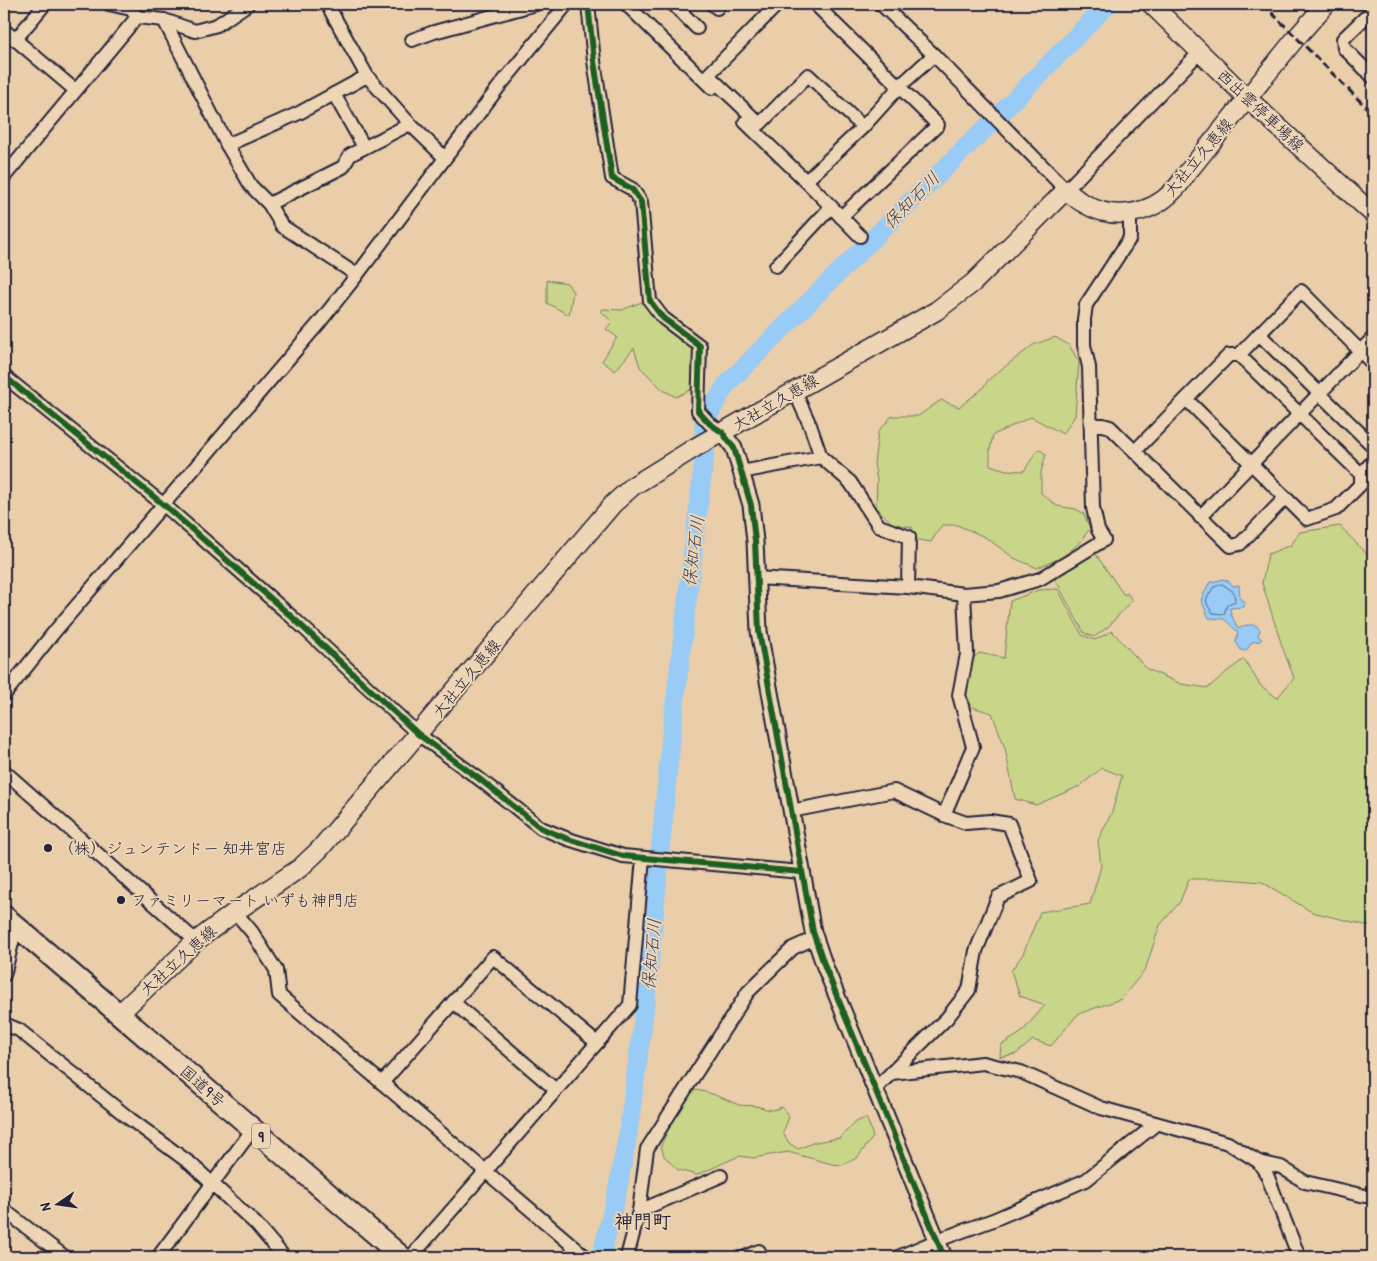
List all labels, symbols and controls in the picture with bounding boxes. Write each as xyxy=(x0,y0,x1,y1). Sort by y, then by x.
street label: 西出雲停車場線 xyxy=(1213,64,1309,156)
street label: 大社立久恵線 xyxy=(1159,113,1237,201)
water label: 保知石川 xyxy=(877,166,945,234)
street label: 大社立久恵線 xyxy=(728,368,822,436)
water label: 保知石川 xyxy=(676,514,710,588)
street label: 大社立久恵線 xyxy=(427,634,505,722)
place label: （株）ジュンテンドー 知井宮店 xyxy=(58,837,287,859)
marker: （株）ジュンテンドー 知井宮店 xyxy=(42,842,54,854)
place label: ファミリーマート いずも神門店 xyxy=(131,889,359,911)
marker: ファミリーマート いずも神門店 xyxy=(115,894,127,906)
water label: 保知石川 xyxy=(635,917,667,991)
street label: 大社立久恵線 xyxy=(135,920,221,1000)
street label: 国道9号 xyxy=(175,1060,231,1112)
road number: 9 xyxy=(252,1124,270,1148)
north arrow xyxy=(32,1178,82,1228)
text: N xyxy=(35,1201,55,1213)
district label: 神門町 xyxy=(614,1208,672,1234)

